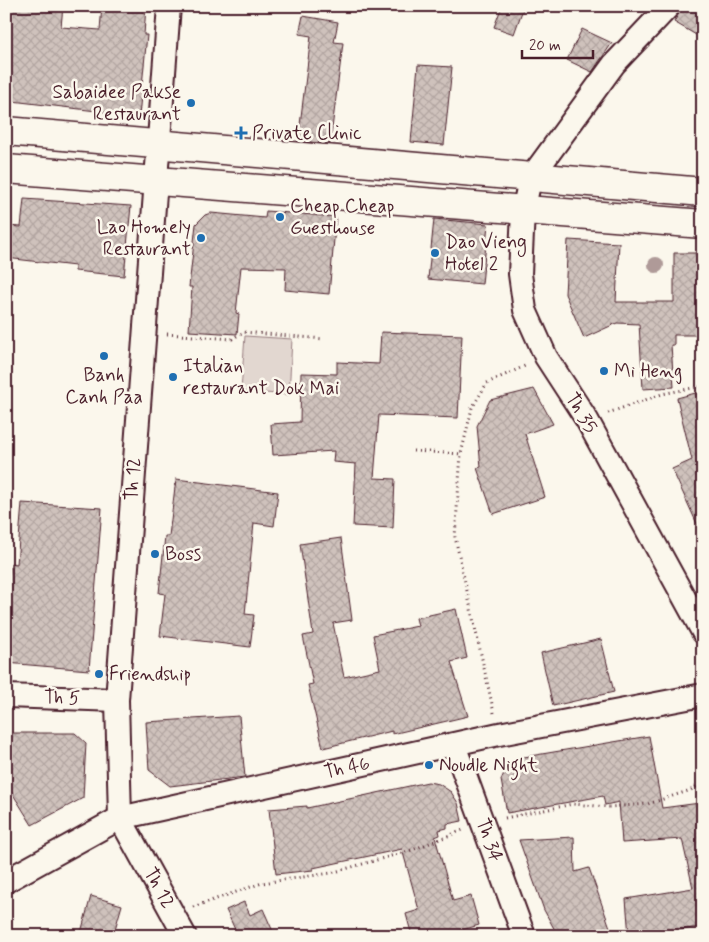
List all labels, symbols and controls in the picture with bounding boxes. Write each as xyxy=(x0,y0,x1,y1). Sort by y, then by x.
scale bar xyxy=(522,28,593,60)
text: 20 m xyxy=(529,36,561,56)
place label: Sabaidee Pakse Restaurant xyxy=(53,80,181,127)
marker: Sabaidee Pakse Restaurant xyxy=(185,97,197,109)
place label: Private Clinic xyxy=(252,121,362,146)
marker: Private Clinic xyxy=(234,126,248,140)
place label: Cheap Cheap Guesthouse xyxy=(290,194,394,241)
marker: Cheap Cheap Guesthouse xyxy=(274,211,286,223)
place label: Lao Homely Restaurant xyxy=(97,215,191,262)
place label: Dao Vieng Hotel 2 xyxy=(445,230,527,277)
marker: Lao Homely Restaurant xyxy=(195,232,207,244)
marker: Dao Vieng Hotel 2 xyxy=(429,247,441,259)
marker: Banh Canh Paa xyxy=(98,350,110,362)
place label: Italian restaurant Dok Mai xyxy=(183,354,339,401)
place label: Mi Heng xyxy=(614,359,682,385)
place label: Banh Canh Paa xyxy=(65,363,143,410)
marker: Mi Heng xyxy=(598,365,610,377)
marker: Italian restaurant Dok Mai xyxy=(167,371,179,383)
street label: Th 35 xyxy=(559,388,603,438)
street label: Th 12 xyxy=(119,457,147,501)
place label: Boss xyxy=(165,542,201,567)
marker: Boss xyxy=(149,548,161,560)
place label: Friendship xyxy=(109,662,191,687)
marker: Friendship xyxy=(93,668,105,680)
street label: Th 5 xyxy=(44,685,80,711)
street label: Th 46 xyxy=(322,751,372,785)
place label: Noudle Night xyxy=(439,753,538,781)
marker: Noudle Night xyxy=(423,759,435,771)
street label: Th 34 xyxy=(470,815,508,865)
street label: Th 12 xyxy=(138,863,180,913)

